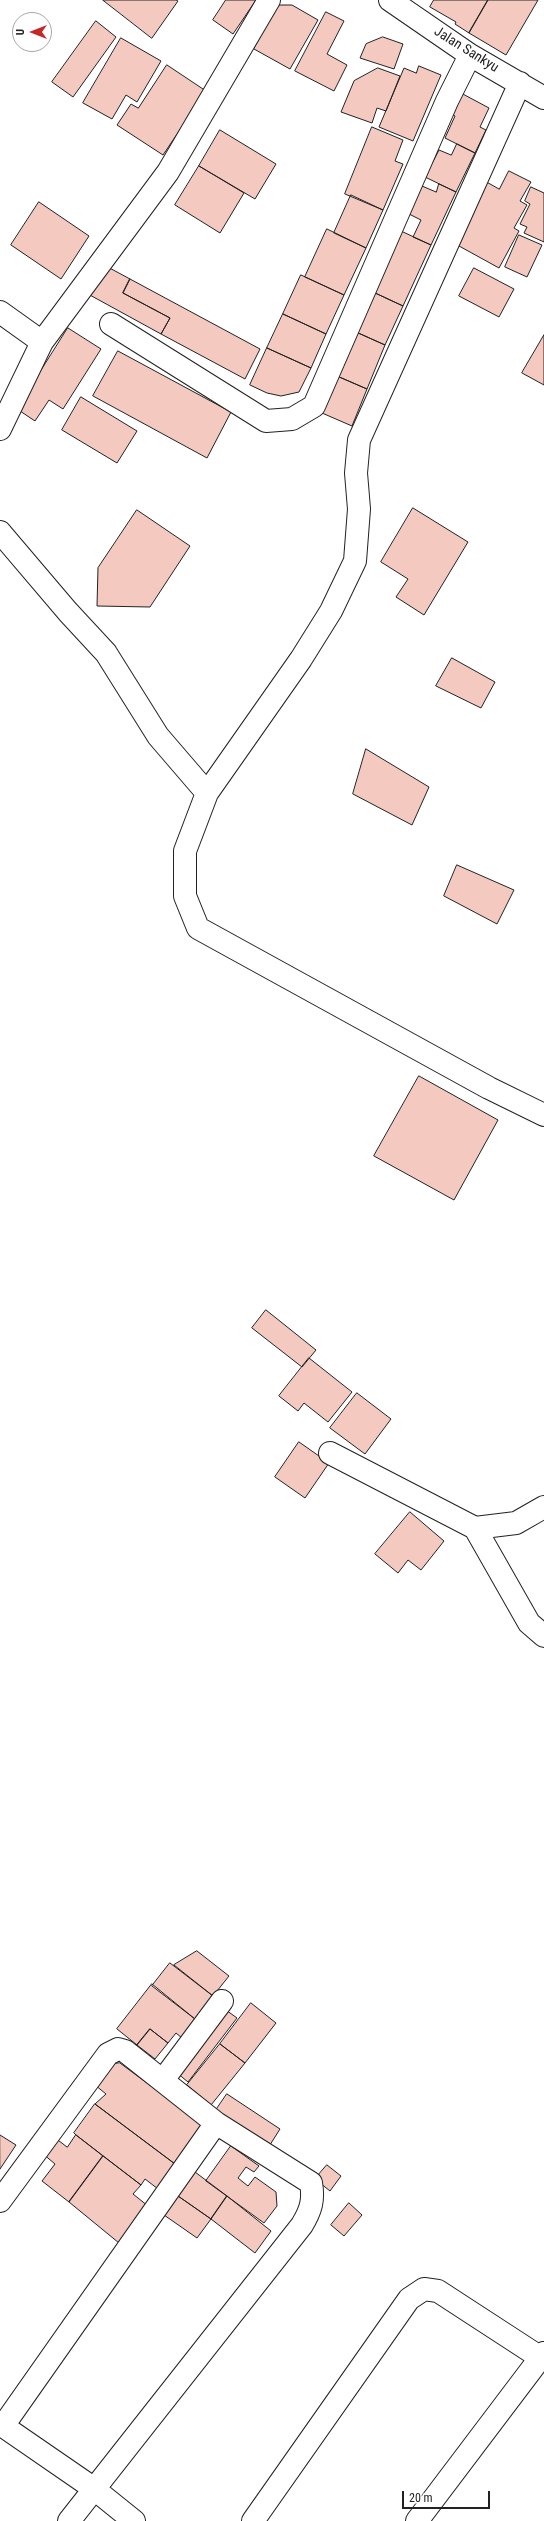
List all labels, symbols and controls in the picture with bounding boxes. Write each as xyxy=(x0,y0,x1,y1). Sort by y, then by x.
north arrow xyxy=(12,12,52,52)
street label: Jalan Sankyu xyxy=(431,24,501,76)
text: U xyxy=(14,29,27,35)
scale bar xyxy=(404,2483,492,2509)
text: 20 m xyxy=(409,2491,433,2505)

